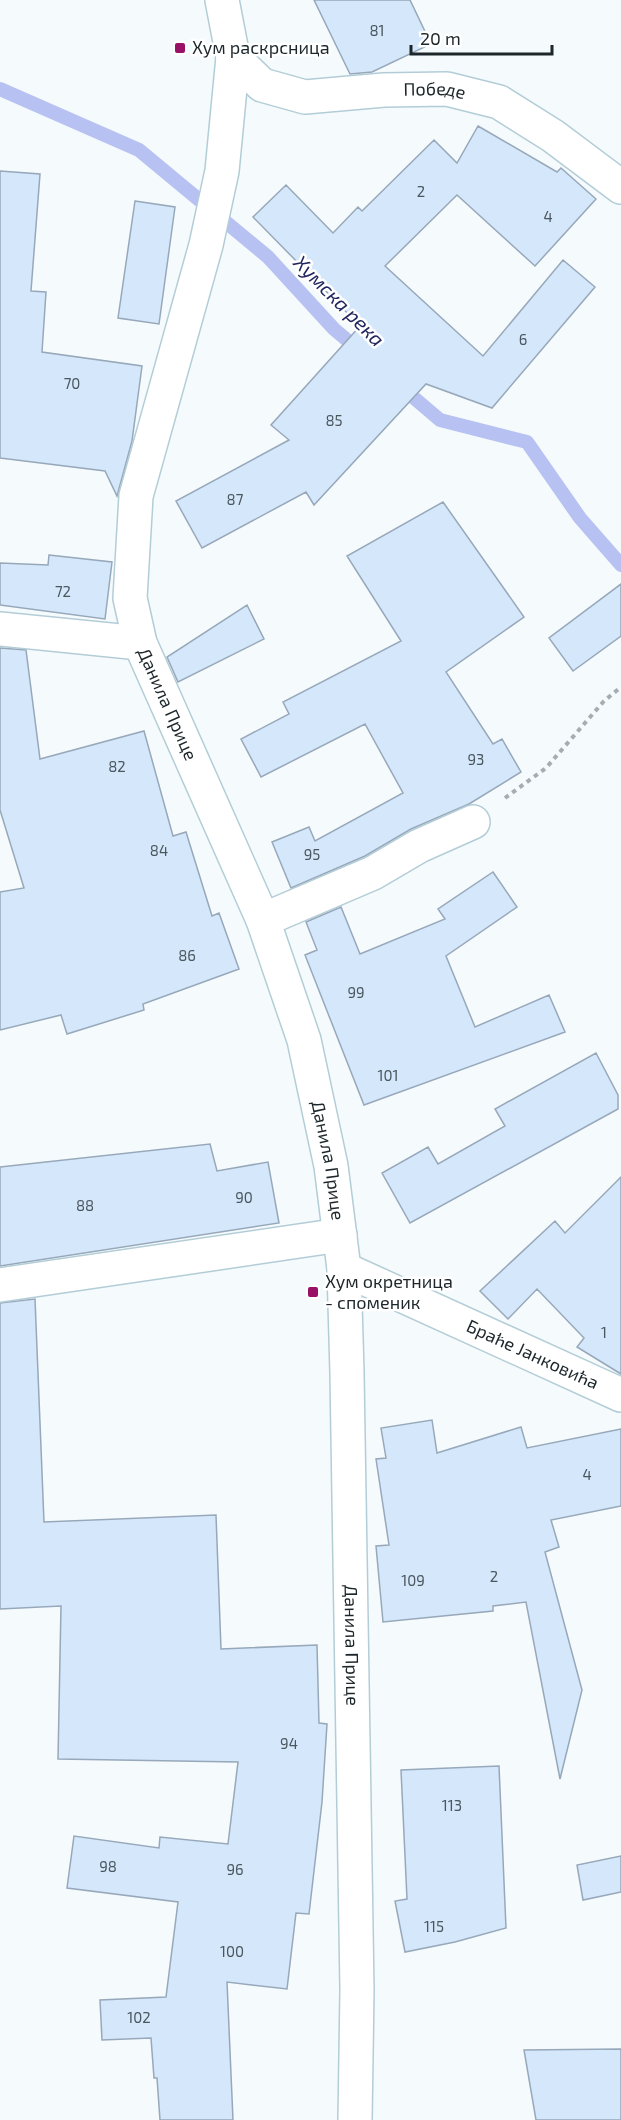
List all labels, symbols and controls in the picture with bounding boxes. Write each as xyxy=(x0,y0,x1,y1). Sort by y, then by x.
scale bar xyxy=(411,18,552,56)
house number: 81 xyxy=(369,21,385,39)
text: 20 m xyxy=(420,27,461,49)
place label: Хум раскрсница xyxy=(192,36,330,58)
marker: Хум раскрсница xyxy=(173,41,187,55)
street label: Победе xyxy=(403,77,468,103)
house number: 2 xyxy=(417,182,425,200)
house number: 4 xyxy=(543,207,553,225)
water label: Хумска река xyxy=(289,249,390,351)
house number: 6 xyxy=(519,330,527,348)
house number: 70 xyxy=(64,374,80,392)
house number: 85 xyxy=(325,411,343,429)
house number: 87 xyxy=(227,490,244,508)
house number: 72 xyxy=(55,582,71,600)
street label: Данила Прице xyxy=(133,644,203,764)
house number: 93 xyxy=(468,750,484,768)
house number: 82 xyxy=(108,757,126,775)
house number: 84 xyxy=(150,841,168,859)
house number: 95 xyxy=(304,845,320,863)
house number: 86 xyxy=(178,946,196,964)
house number: 99 xyxy=(347,983,365,1001)
house number: 101 xyxy=(378,1066,399,1084)
street label: Данила Прице xyxy=(307,1099,350,1222)
house number: 90 xyxy=(235,1188,253,1206)
house number: 88 xyxy=(76,1196,94,1214)
place label: Хум окретница - споменик xyxy=(325,1270,453,1313)
marker: Хум окретница - споменик xyxy=(306,1285,320,1299)
street label: Браће Јанковића xyxy=(463,1314,602,1393)
house number: 1 xyxy=(601,1323,607,1341)
house number: 4 xyxy=(582,1465,592,1483)
house number: 2 xyxy=(490,1567,498,1585)
house number: 109 xyxy=(401,1571,425,1589)
street label: Данила Прице xyxy=(340,1585,364,1706)
house number: 94 xyxy=(280,1734,298,1752)
house number: 113 xyxy=(442,1796,462,1814)
house number: 98 xyxy=(99,1857,117,1875)
house number: 96 xyxy=(226,1860,244,1878)
house number: 115 xyxy=(424,1917,444,1935)
house number: 100 xyxy=(220,1942,244,1960)
house number: 102 xyxy=(127,2008,151,2026)

